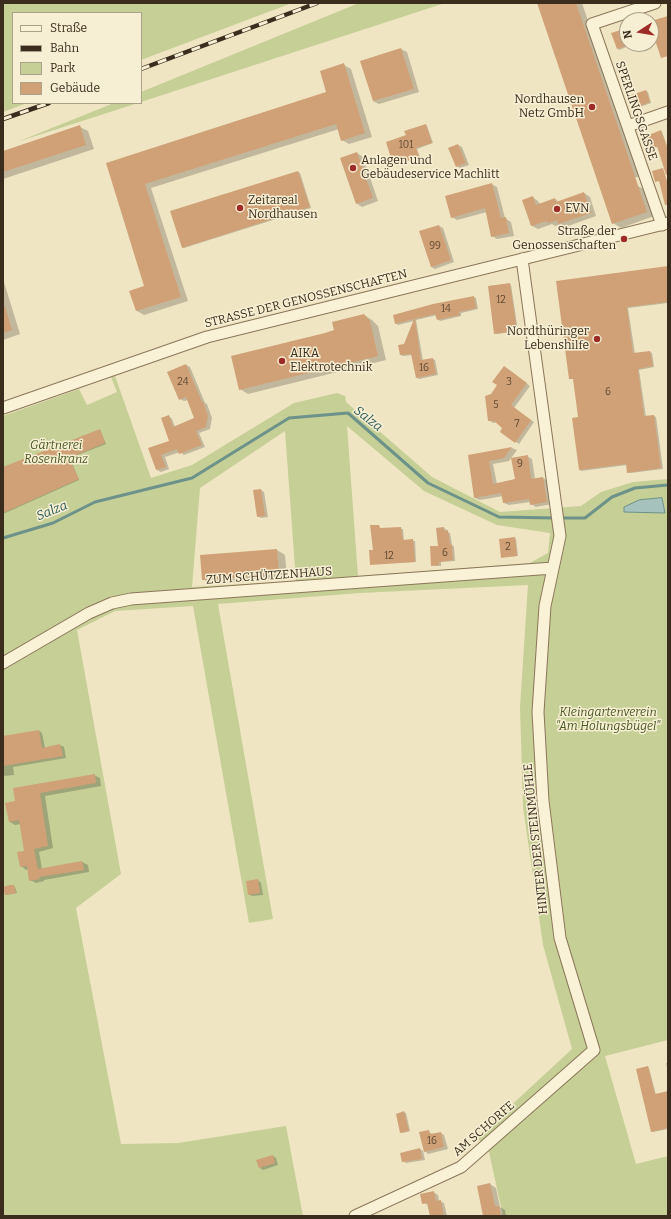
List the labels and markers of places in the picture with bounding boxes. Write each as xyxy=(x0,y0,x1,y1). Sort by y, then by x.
place label: Nordhausen Netz GmbH xyxy=(514,93,584,121)
marker: Nordhausen Netz GmbH xyxy=(587,102,597,112)
place label: Anlagen und Gebäudeservice Machlitt xyxy=(361,154,500,182)
marker: Anlagen und Gebäudeservice Machlitt xyxy=(348,163,358,173)
place label: Zeitareal Nordhausen xyxy=(248,194,318,222)
place label: EVN xyxy=(565,202,590,216)
marker: Zeitareal Nordhausen xyxy=(235,203,245,213)
marker: EVN xyxy=(552,204,562,214)
place label: Straße der Genossenschaften xyxy=(512,225,616,253)
marker: Straße der Genossenschaften xyxy=(619,234,629,244)
place label: Nordthüringer Lebenshilfe xyxy=(507,325,589,353)
marker: Nordthüringer Lebenshilfe xyxy=(592,334,602,344)
place label: AIKA Elektrotechnik xyxy=(290,347,372,375)
marker: AIKA Elektrotechnik xyxy=(277,356,287,366)

